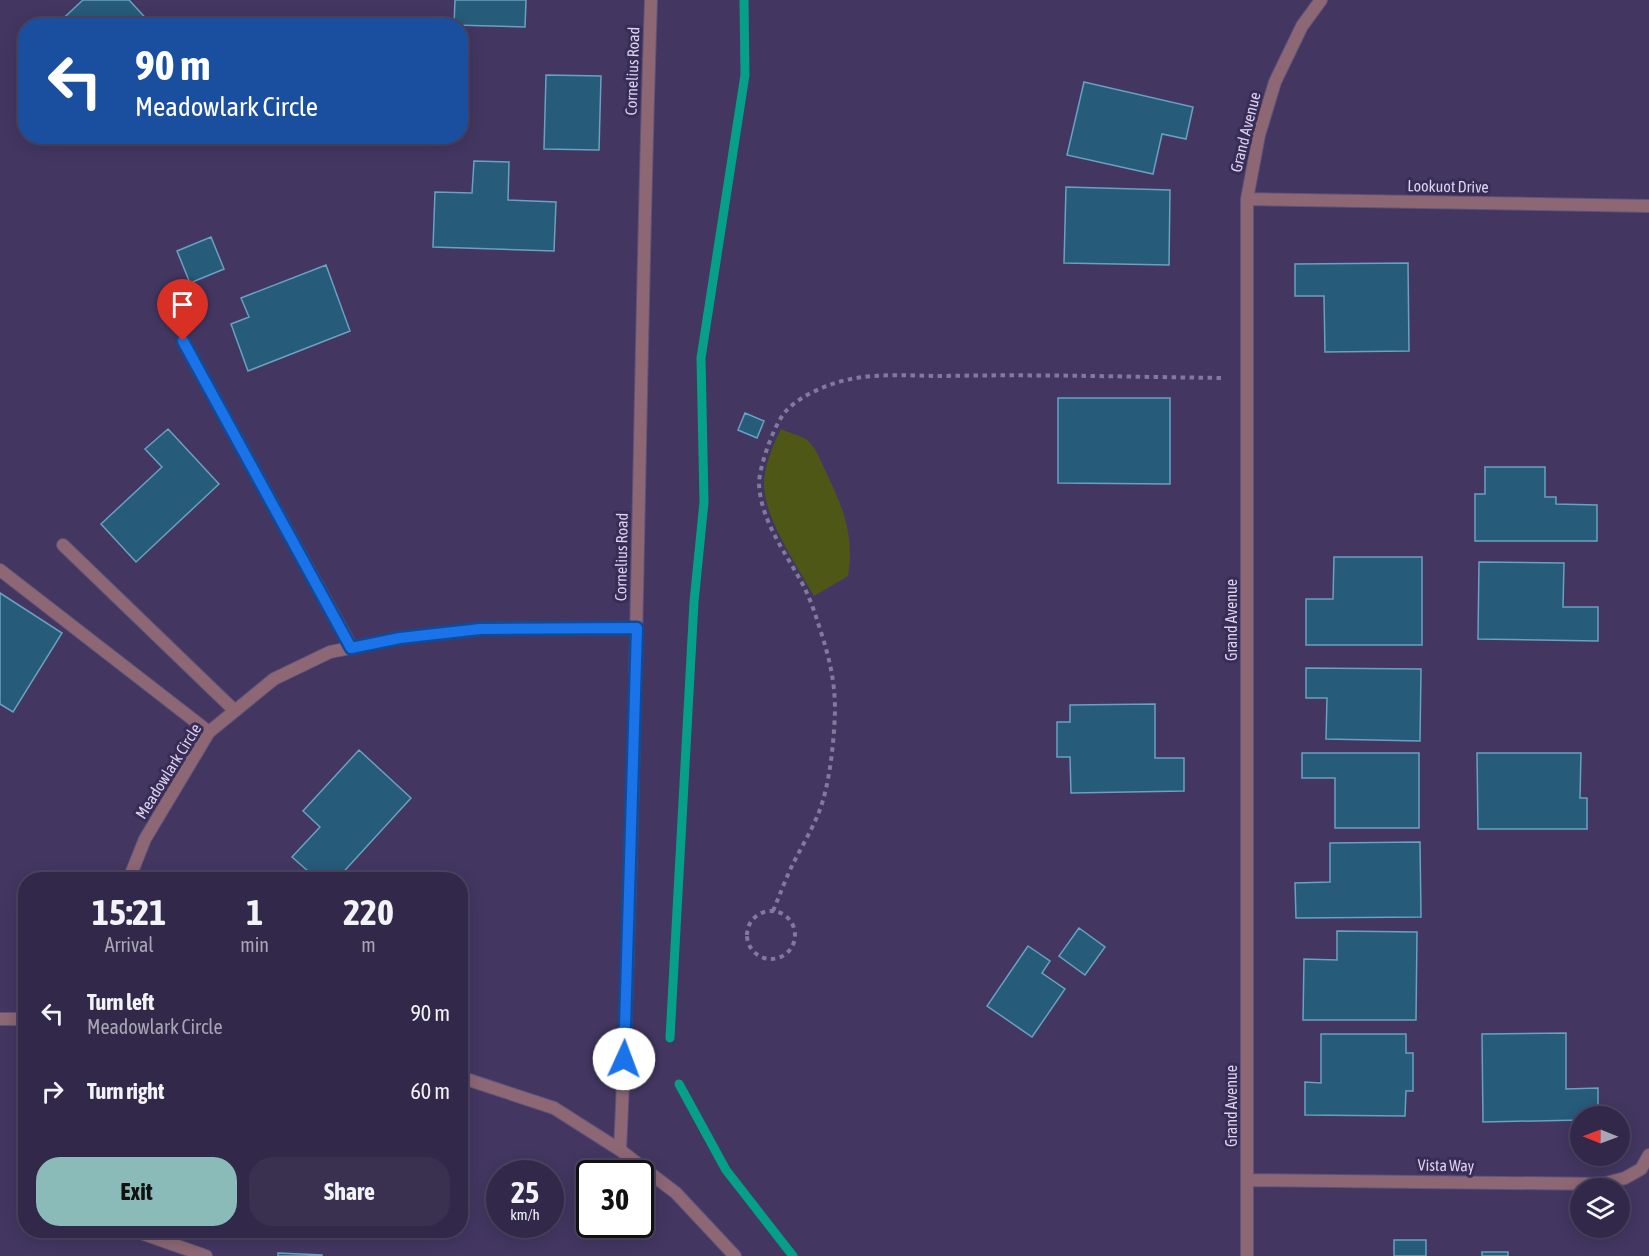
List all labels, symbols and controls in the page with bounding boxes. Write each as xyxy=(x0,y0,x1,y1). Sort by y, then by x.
street label: Cornelius Road xyxy=(621,26,643,116)
text: 90 m xyxy=(135,41,210,89)
icon: left xyxy=(36,42,114,120)
street label: Grand Avenue xyxy=(1226,90,1264,174)
text: Meadowlark Circle xyxy=(135,91,318,122)
street label: Lookuot Drive xyxy=(1407,176,1489,196)
pin xyxy=(157,279,208,341)
icon: arrive xyxy=(166,288,199,321)
street label: Cornelius Road xyxy=(611,513,631,601)
street label: Grand Avenue xyxy=(1222,579,1240,661)
street label: Meadowlark Circle xyxy=(132,720,204,822)
text: 15:21 xyxy=(92,891,166,933)
text: 1 xyxy=(246,891,263,933)
text: 220 xyxy=(343,891,394,933)
text: Arrival xyxy=(105,933,154,956)
text: min xyxy=(240,933,269,956)
text: m xyxy=(361,933,376,956)
text: Turn left xyxy=(87,989,154,1015)
icon: left xyxy=(36,997,69,1030)
text: 90 m xyxy=(410,1000,450,1026)
text: Meadowlark Circle xyxy=(87,1015,223,1038)
position arrow xyxy=(592,1027,656,1091)
street label: Grand Avenue xyxy=(1222,1065,1240,1147)
icon: right xyxy=(36,1075,69,1108)
text: Turn right xyxy=(87,1078,164,1104)
text: 60 m xyxy=(410,1078,450,1104)
north arrow xyxy=(1570,1106,1630,1166)
map controls xyxy=(1570,1106,1630,1238)
street label: Vista Way xyxy=(1418,1156,1475,1175)
button: Exit xyxy=(36,1157,237,1226)
button: Share xyxy=(249,1157,450,1226)
speed limit sign: 30 xyxy=(576,1160,654,1238)
text: 25 xyxy=(511,1175,539,1209)
button: layers xyxy=(1570,1178,1630,1238)
text: km/h xyxy=(510,1206,540,1223)

